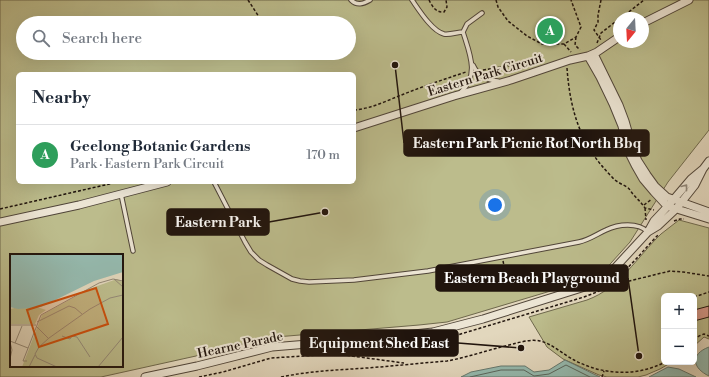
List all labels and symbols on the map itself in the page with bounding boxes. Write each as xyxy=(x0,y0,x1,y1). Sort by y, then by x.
north arrow xyxy=(613,12,649,48)
pin: A xyxy=(537,16,563,46)
street label: Eastern Park Circuit xyxy=(426,50,545,100)
callout: Eastern Park Picnic Rot North Bbq xyxy=(404,130,649,156)
text: Eastern Park Picnic Rot North Bbq xyxy=(413,135,642,153)
one-way arrow xyxy=(680,184,687,191)
your location xyxy=(485,195,505,215)
callout: Eastern Park xyxy=(167,209,269,235)
text: Eastern Park xyxy=(175,214,261,232)
inset map xyxy=(10,254,123,367)
callout: Eastern Beach Playground xyxy=(436,265,628,291)
text: Eastern Beach Playground xyxy=(444,270,620,288)
street label: Hearne Parade xyxy=(196,328,285,362)
callout: Equipment Shed East xyxy=(301,330,458,356)
text: Equipment Shed East xyxy=(309,335,450,353)

